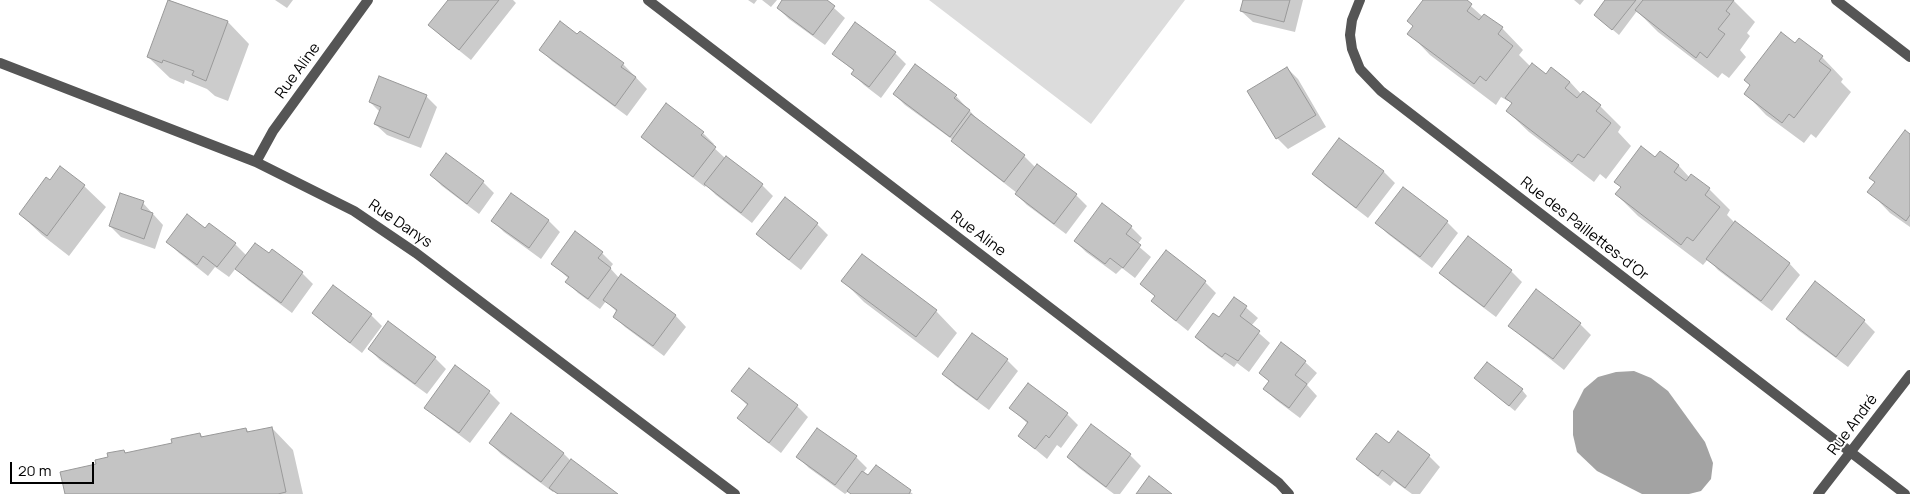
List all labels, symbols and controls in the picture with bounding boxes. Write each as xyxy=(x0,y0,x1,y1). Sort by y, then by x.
street label: Rue Aline xyxy=(272,40,324,102)
street label: Rue des Paillettes-d'Or xyxy=(1516,173,1652,285)
street label: Rue Danys xyxy=(365,196,435,252)
street label: Rue Aline xyxy=(947,207,1009,261)
street label: Rue André xyxy=(1824,391,1882,459)
scale bar xyxy=(12,452,96,484)
text: 20 m xyxy=(18,460,51,481)

